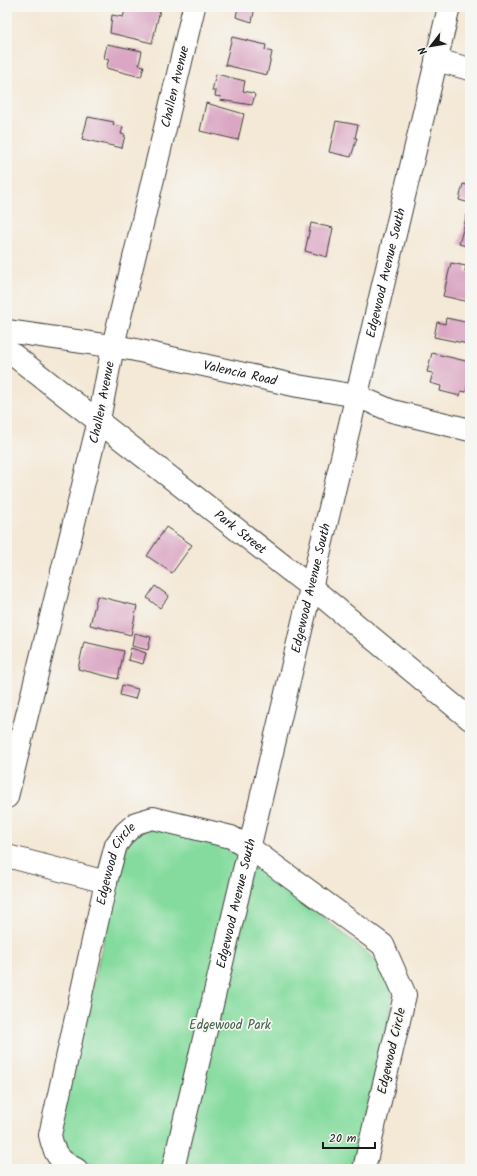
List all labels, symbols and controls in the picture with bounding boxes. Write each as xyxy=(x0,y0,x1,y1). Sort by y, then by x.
north arrow xyxy=(411,26,451,66)
street label: Challen Avenue xyxy=(155,43,195,130)
text: N xyxy=(414,43,433,58)
street label: Edgewood Avenue South xyxy=(360,206,411,340)
street label: Valencia Road xyxy=(201,355,280,392)
street label: Challen Avenue xyxy=(83,359,120,446)
street label: Park Street xyxy=(210,505,272,560)
street label: Edgewood Avenue South xyxy=(285,521,337,655)
street label: Edgewood Circle xyxy=(91,817,141,907)
street label: Edgewood Avenue South xyxy=(211,836,262,971)
street label: Edgewood Circle xyxy=(372,1005,412,1096)
park label: Edgewood Park xyxy=(189,1015,272,1036)
scale bar xyxy=(323,1124,375,1150)
text: 20 m xyxy=(329,1129,357,1148)

